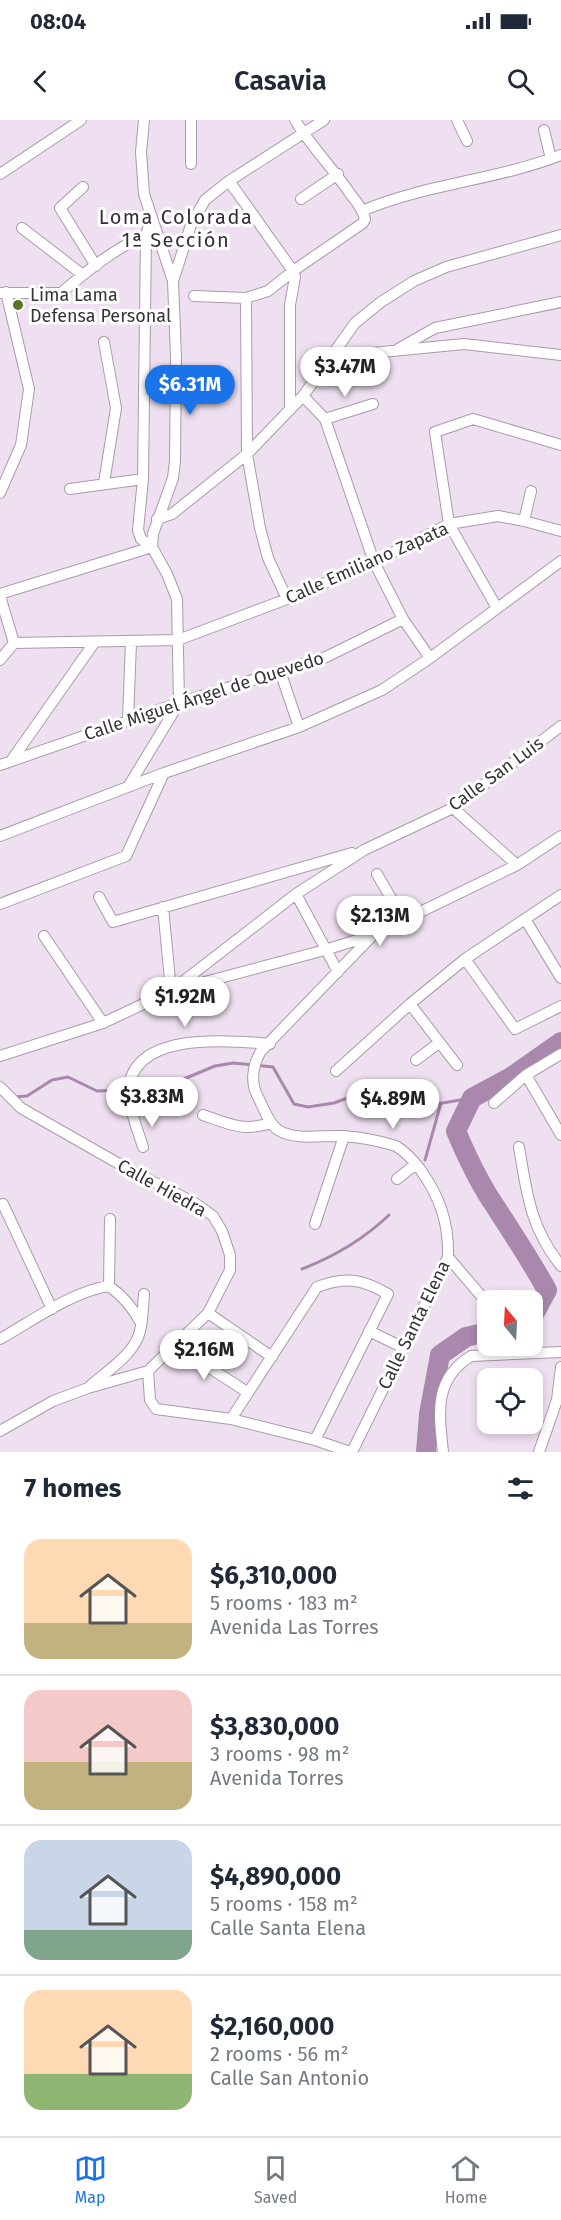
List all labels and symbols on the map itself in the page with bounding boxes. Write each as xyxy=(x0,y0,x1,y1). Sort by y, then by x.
district label: Loma Colorada 1ª Sección xyxy=(99,205,253,252)
place label: Lima Lama Defensa Personal xyxy=(30,284,171,327)
marker: Lima Lama Defensa Personal xyxy=(11,298,25,312)
pin: $3.47M xyxy=(296,347,394,398)
pin: $6.31M xyxy=(141,365,239,416)
street label: Calle Emiliano Zapata xyxy=(282,517,452,609)
street label: Calle Miguel Ángel de Quevedo xyxy=(81,646,327,745)
street label: Calle San Luis xyxy=(444,732,548,816)
pin: $2.13M xyxy=(331,896,429,947)
pin: $1.92M xyxy=(136,977,234,1028)
pin: $3.83M xyxy=(103,1077,201,1128)
pin: $4.89M xyxy=(344,1079,442,1130)
street label: Calle Hiedra xyxy=(114,1154,210,1222)
street label: Calle Santa Elena xyxy=(373,1257,455,1393)
north arrow xyxy=(477,1290,543,1356)
pin: $2.16M xyxy=(155,1330,253,1381)

